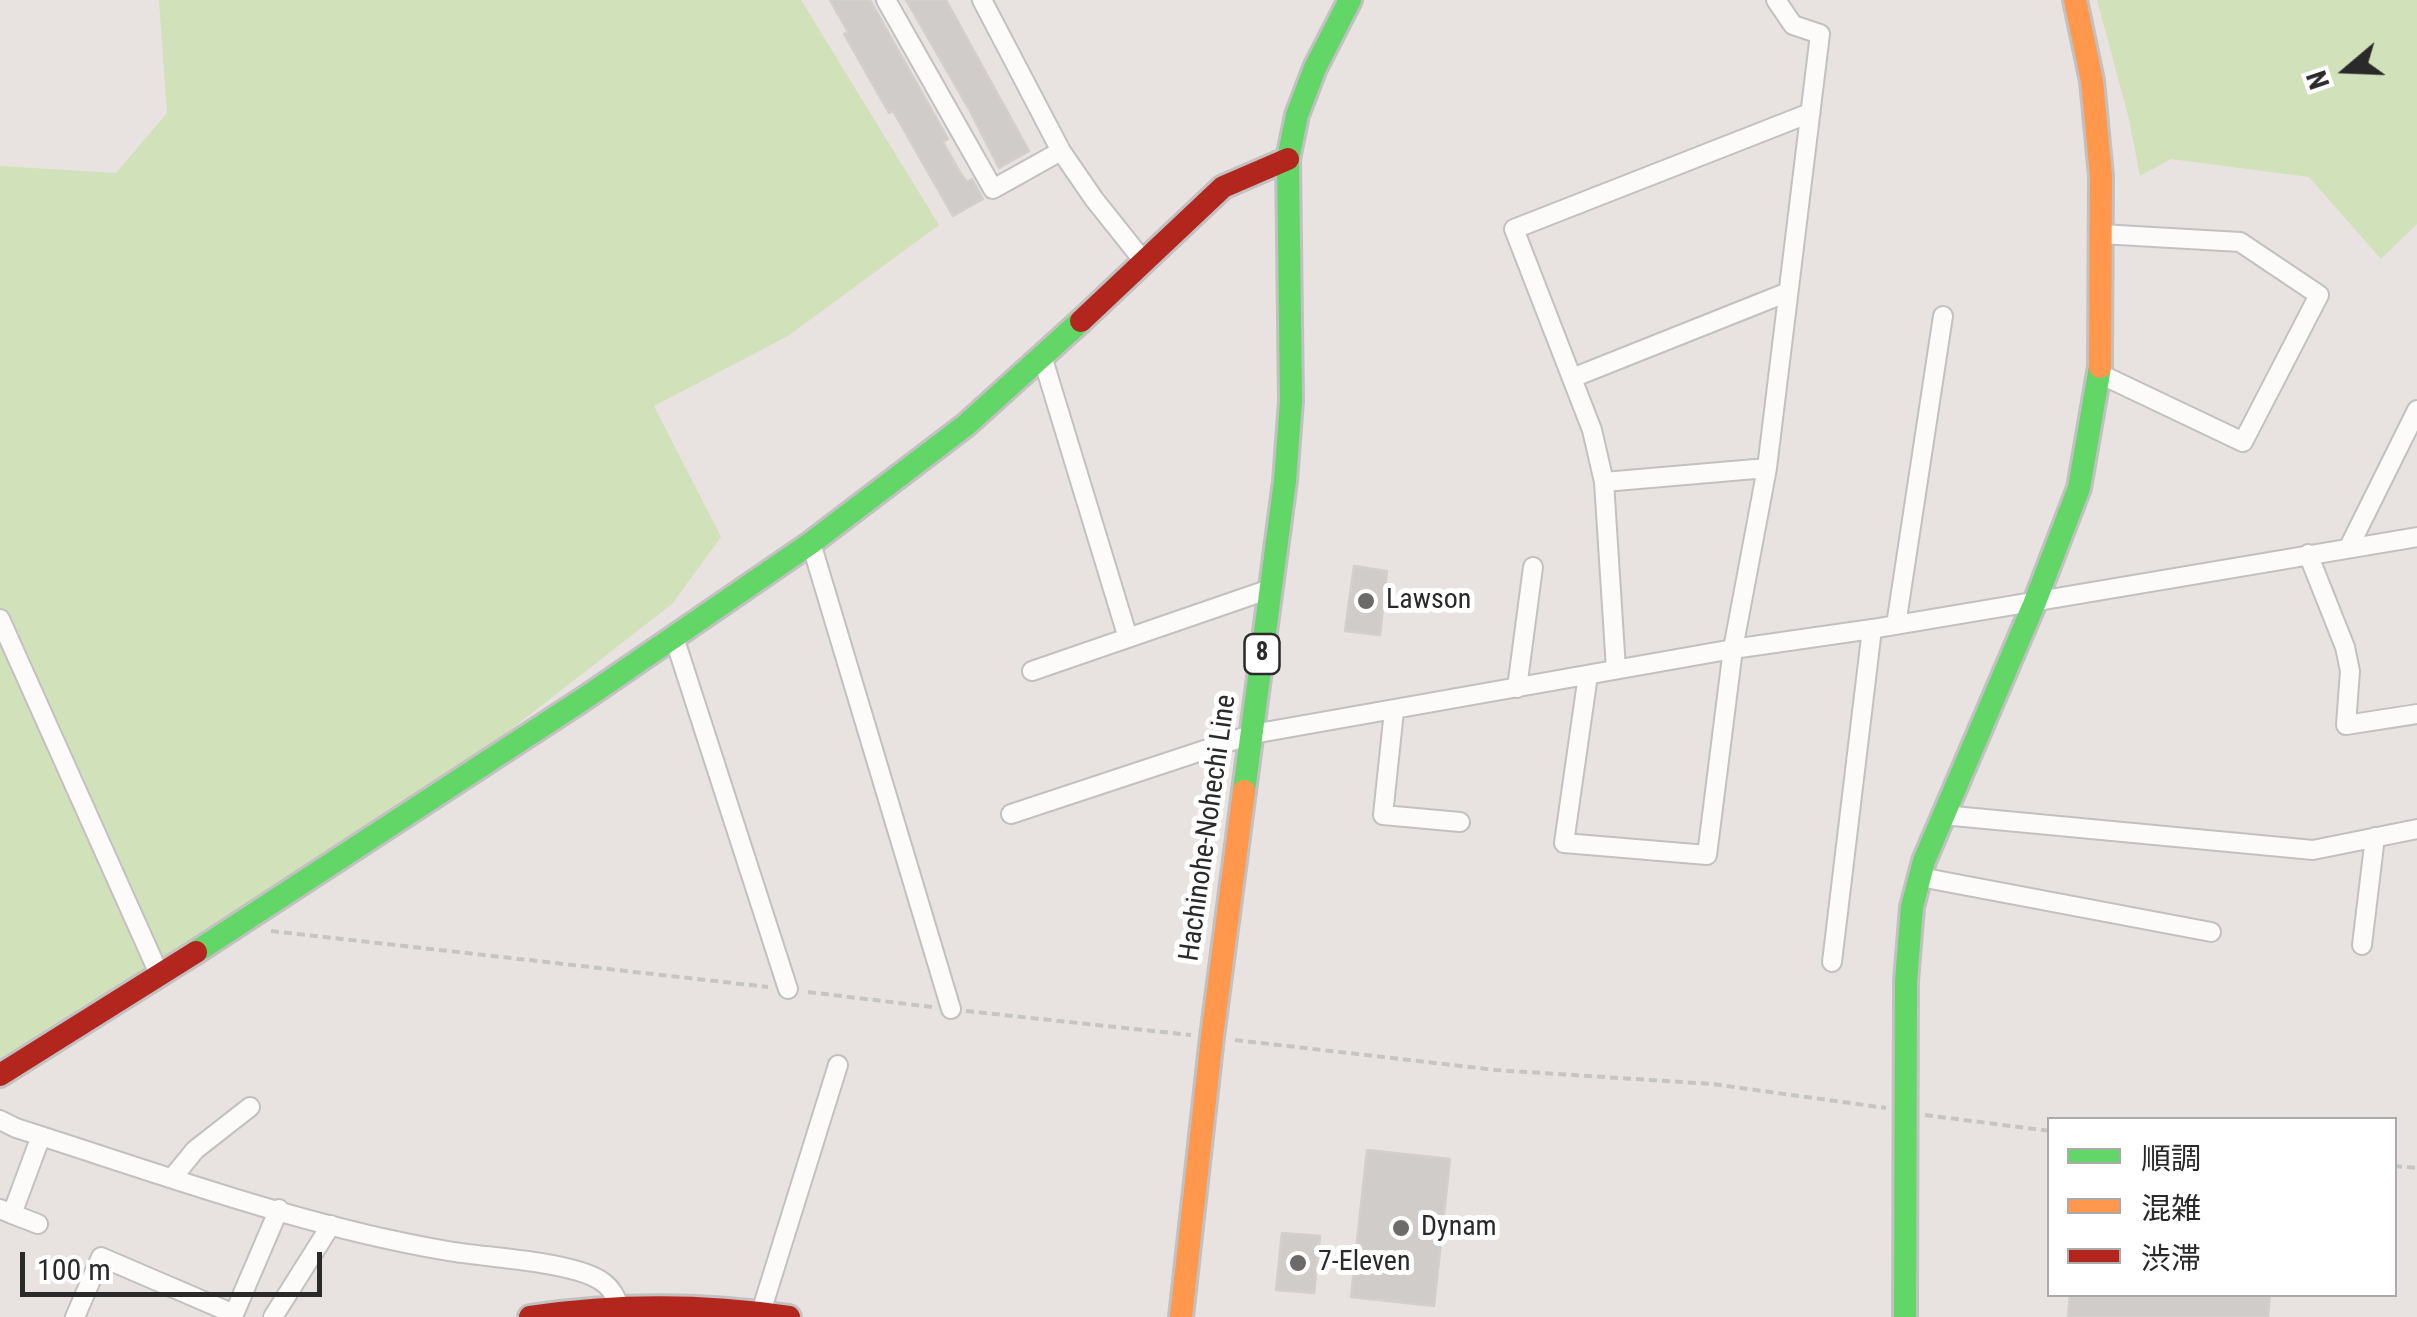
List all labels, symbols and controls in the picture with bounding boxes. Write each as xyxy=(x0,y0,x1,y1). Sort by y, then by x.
north arrow xyxy=(2297,20,2397,120)
text: N xyxy=(2300,66,2337,93)
place label: Lawson xyxy=(1386,584,1471,618)
marker: Lawson xyxy=(1355,590,1377,612)
road number: 8 xyxy=(1244,634,1280,674)
street label: Hachinohe-Nohechi Line xyxy=(1174,693,1244,963)
legend xyxy=(2047,1117,2397,1297)
text: 順調 xyxy=(2141,1141,2201,1176)
text: 混雑 xyxy=(2141,1191,2201,1226)
place label: Dynam xyxy=(1421,1211,1497,1245)
marker: Dynam xyxy=(1390,1217,1412,1239)
scale bar xyxy=(25,1232,328,1294)
text: 渋滞 xyxy=(2141,1241,2201,1276)
place label: 7-Eleven xyxy=(1318,1246,1411,1280)
text: 100 m xyxy=(37,1252,111,1287)
marker: 7-Eleven xyxy=(1287,1252,1309,1274)

